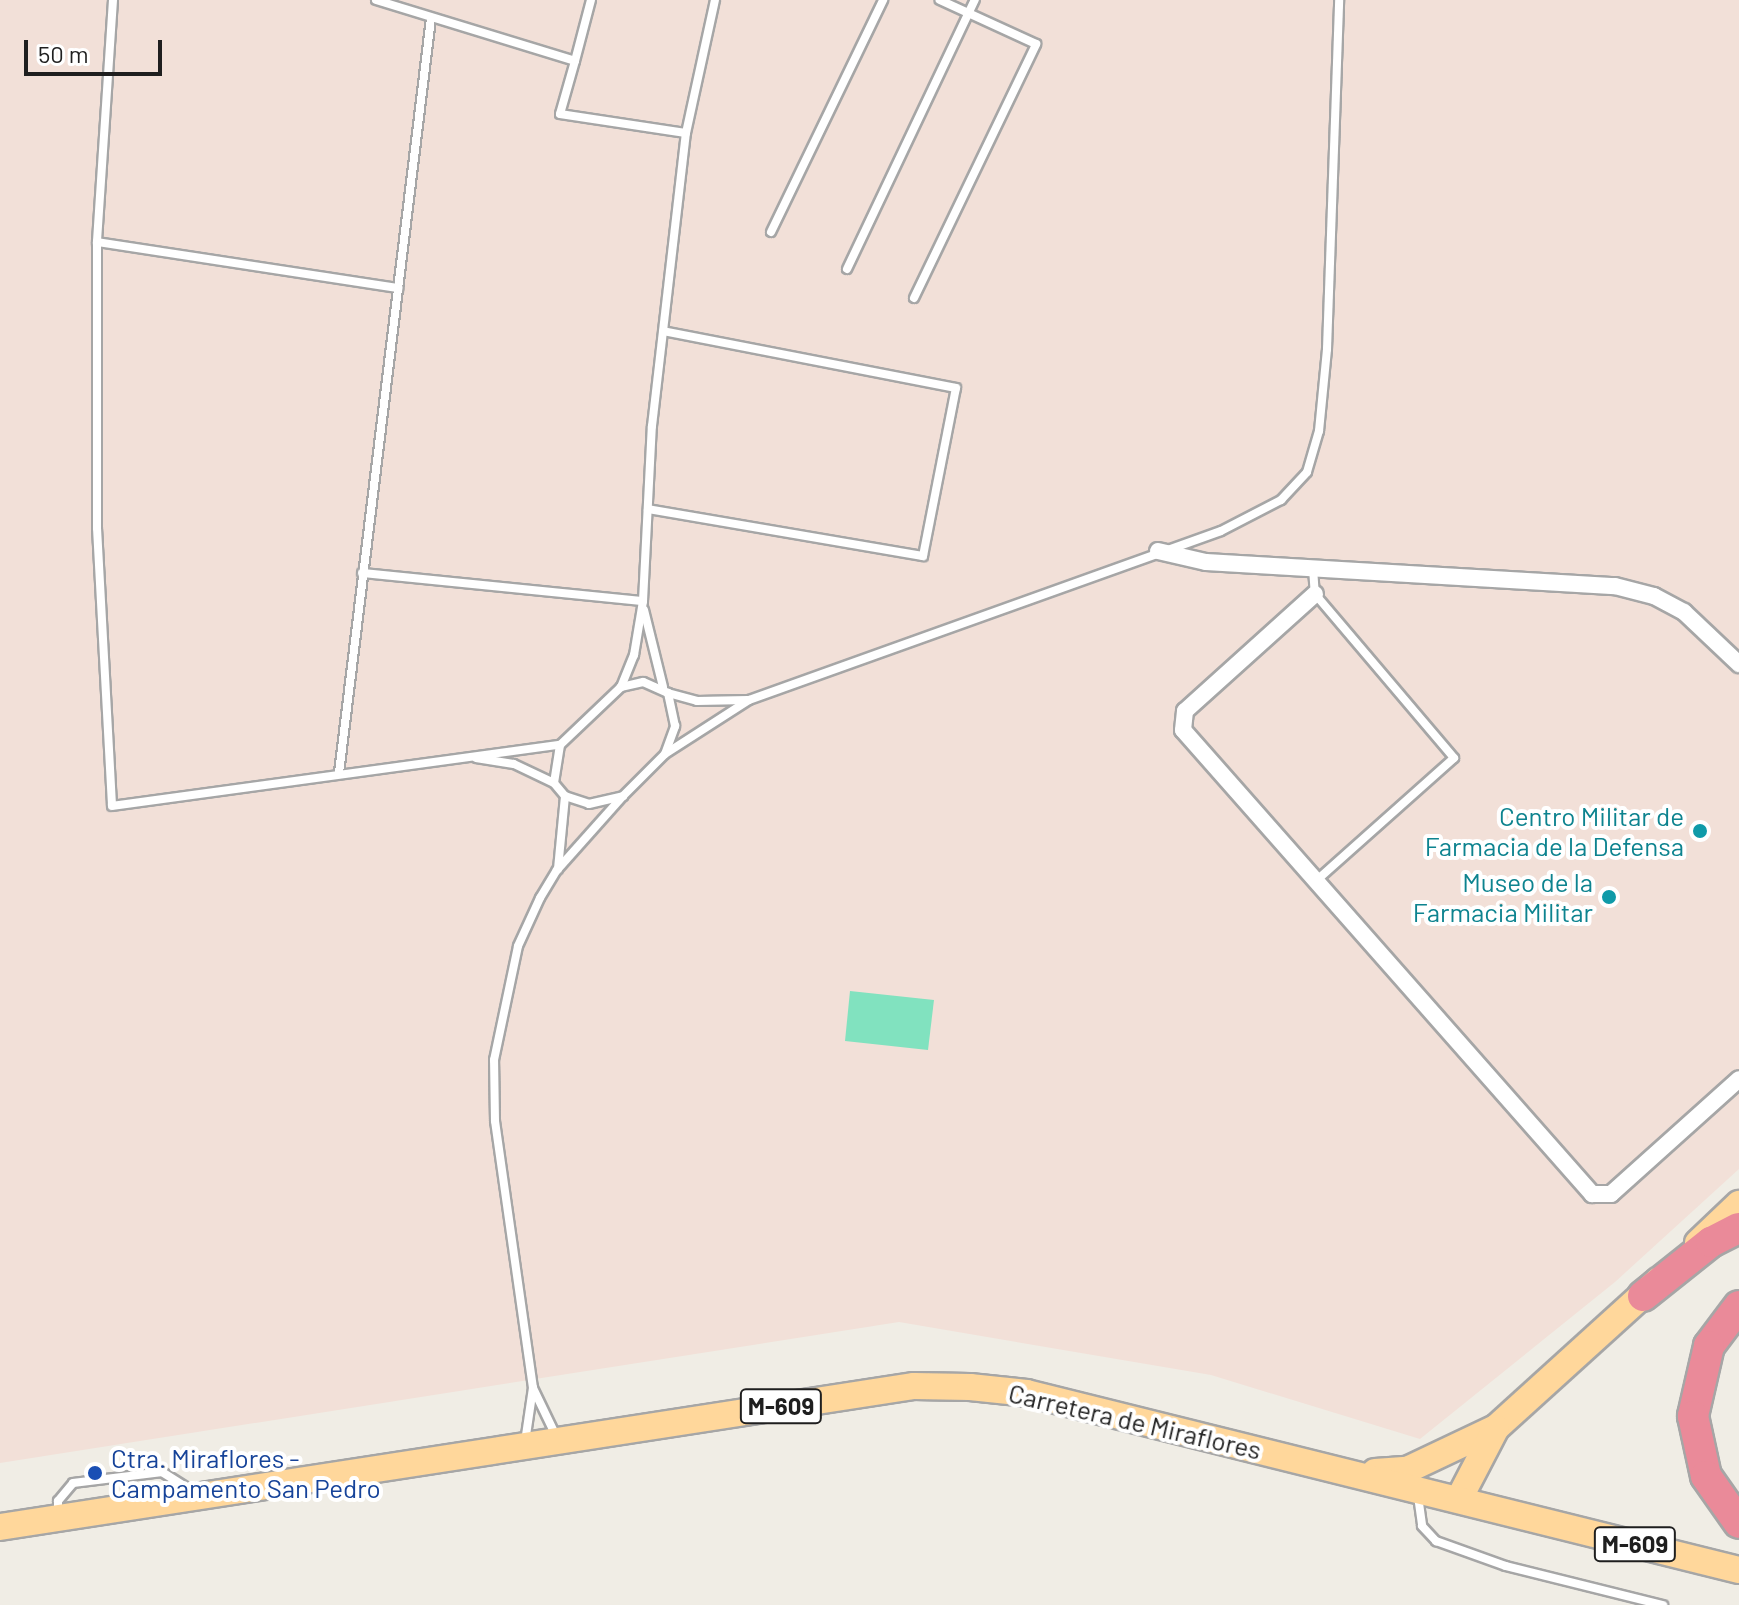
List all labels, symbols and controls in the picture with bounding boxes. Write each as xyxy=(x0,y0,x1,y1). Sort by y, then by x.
scale bar xyxy=(28,24,166,74)
text: 50 m xyxy=(38,39,89,68)
place label: Centro Militar de Farmacia de la Defensa xyxy=(1425,800,1684,862)
marker: Centro Militar de Farmacia de la Defensa xyxy=(1691,822,1709,840)
place label: Museo de la Farmacia Militar xyxy=(1413,866,1593,928)
marker: Museo de la Farmacia Militar xyxy=(1600,888,1618,906)
street label: Carretera de Miraflores xyxy=(1006,1377,1264,1465)
road number: M-609 xyxy=(739,1386,823,1426)
place label: Ctra. Miraflores - Campamento San Pedro xyxy=(111,1442,381,1504)
marker: Ctra. Miraflores - Campamento San Pedro xyxy=(86,1464,104,1482)
road number: M-609 xyxy=(1593,1524,1677,1564)

